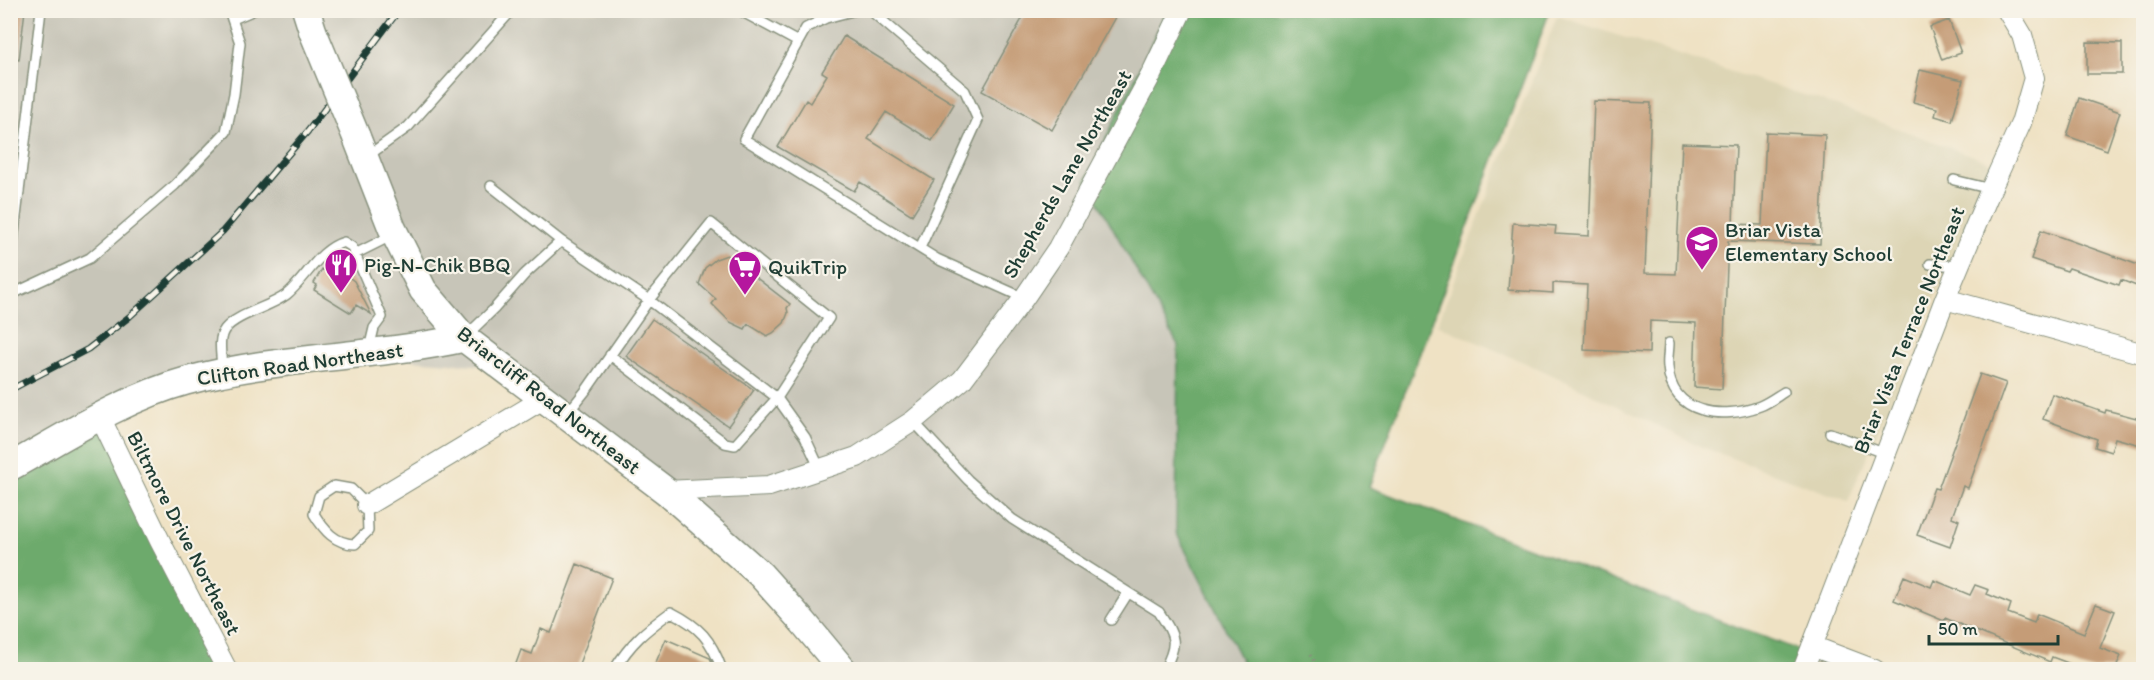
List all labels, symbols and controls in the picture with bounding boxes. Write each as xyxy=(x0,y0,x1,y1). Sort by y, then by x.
street label: Shepherds Lane Northeast xyxy=(997,65,1137,283)
street label: Briar Vista Terrace Northeast xyxy=(1847,202,1970,457)
place label: Briar Vista Elementary School xyxy=(1725,217,1893,266)
school or university icon: Briar Vista Elementary School xyxy=(1684,224,1720,271)
restaurant icon: Pig-N-Chik BBQ xyxy=(323,247,359,294)
supermarket icon: QuikTrip xyxy=(727,249,763,296)
place label: Pig-N-Chik BBQ xyxy=(364,252,510,277)
place label: QuikTrip xyxy=(768,254,847,279)
street label: Briarcliff Road Northeast xyxy=(452,320,646,479)
street label: Clifton Road Northeast xyxy=(195,337,405,390)
street label: Biltmore Drive Northeast xyxy=(122,427,247,639)
scale bar xyxy=(1929,608,2058,646)
text: 50 m xyxy=(1938,618,1978,640)

